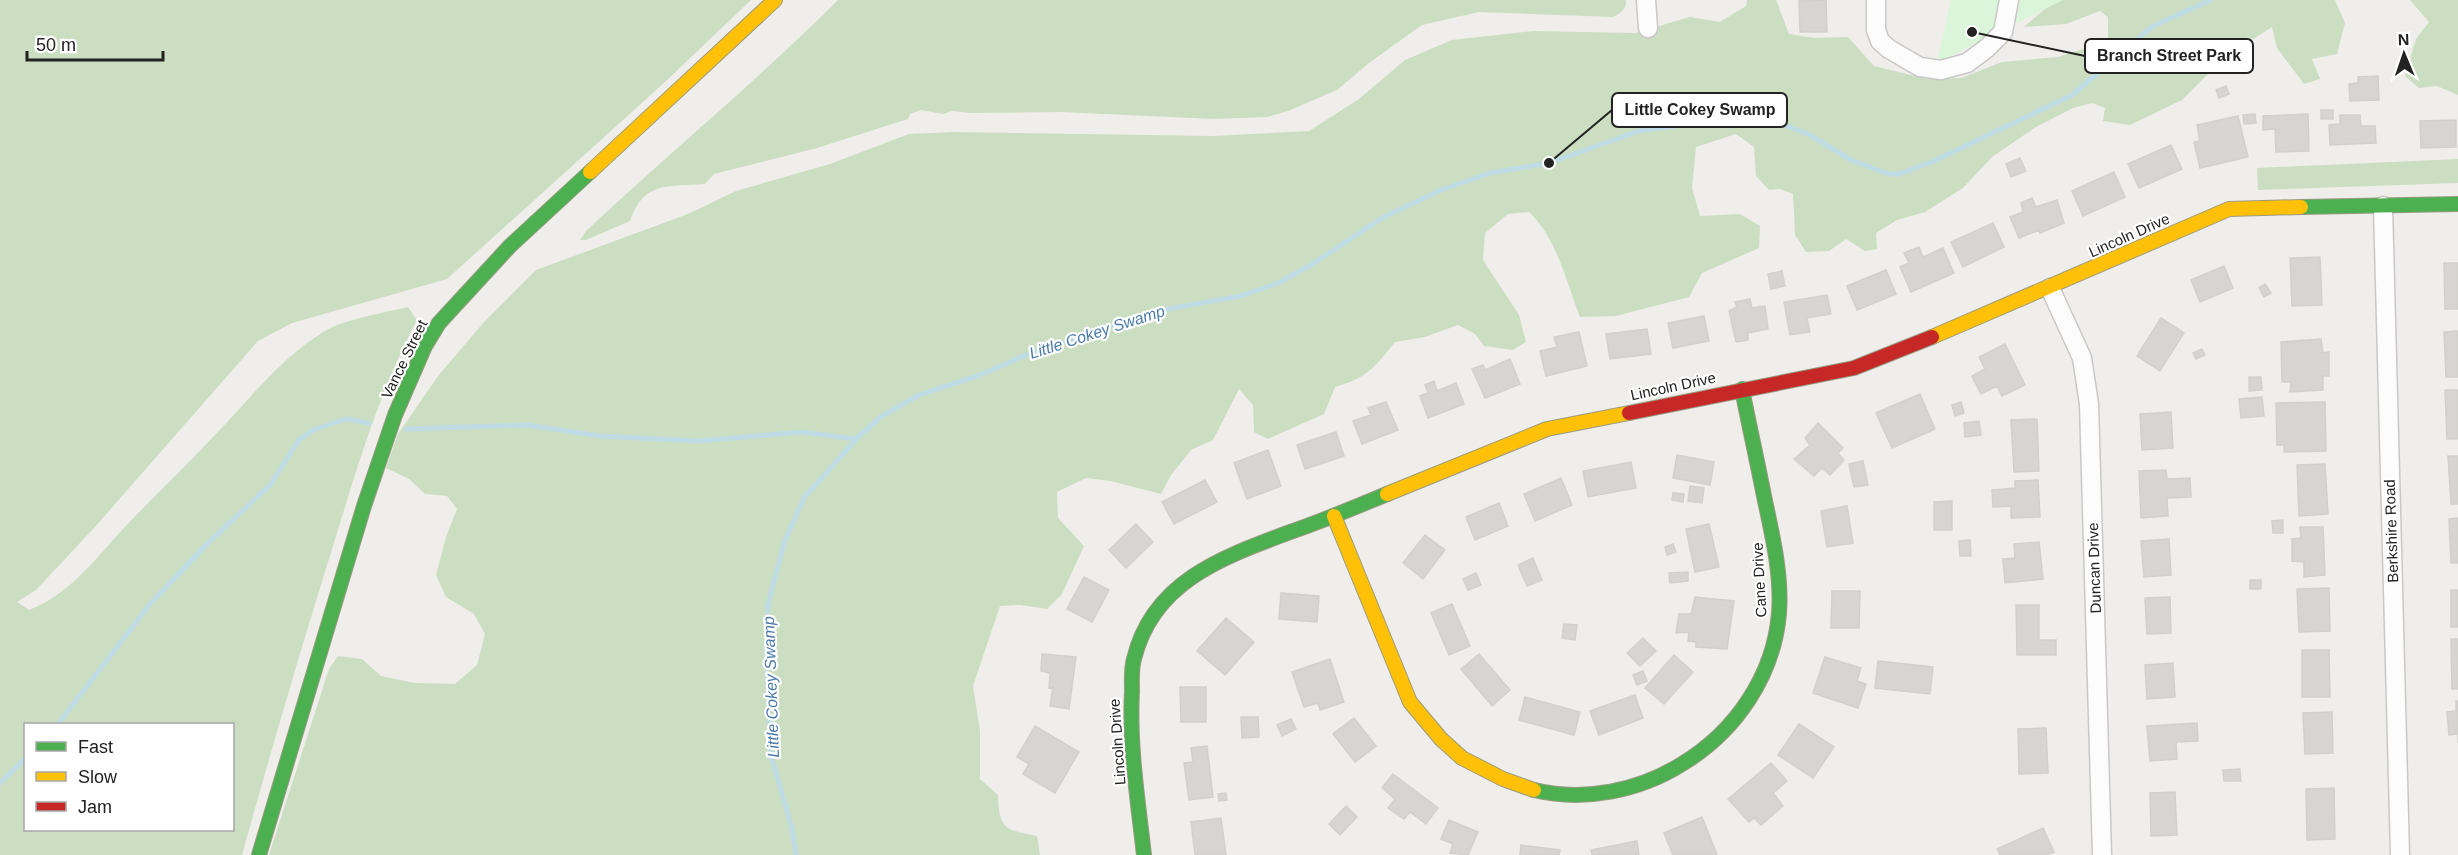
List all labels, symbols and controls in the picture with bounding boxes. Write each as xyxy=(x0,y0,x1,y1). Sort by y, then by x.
scale bar xyxy=(27,24,164,62)
north arrow xyxy=(2374,24,2434,84)
text: N xyxy=(2397,31,2410,48)
text: 50 m xyxy=(36,35,76,55)
callout: Branch Street Park xyxy=(2085,39,2253,73)
text: Branch Street Park xyxy=(2097,47,2241,64)
callout: Little Cokey Swamp xyxy=(1612,93,1787,127)
text: Little Cokey Swamp xyxy=(1624,101,1776,118)
street label: Lincoln Drive xyxy=(2086,210,2172,260)
water label: Little Cokey Swamp xyxy=(1027,302,1167,362)
street label: Vance Street xyxy=(378,316,431,401)
street label: Lincoln Drive xyxy=(1629,369,1717,403)
street label: Berkshire Road xyxy=(2381,479,2401,583)
street label: Duncan Drive xyxy=(2084,522,2104,614)
street label: Cane Drive xyxy=(1749,542,1769,618)
water label: Little Cokey Swamp xyxy=(760,616,782,758)
street label: Lincoln Drive xyxy=(1105,698,1129,786)
legend xyxy=(24,723,234,831)
text: Fast xyxy=(78,737,113,757)
text: Slow xyxy=(78,767,118,787)
text: Jam xyxy=(78,797,112,817)

